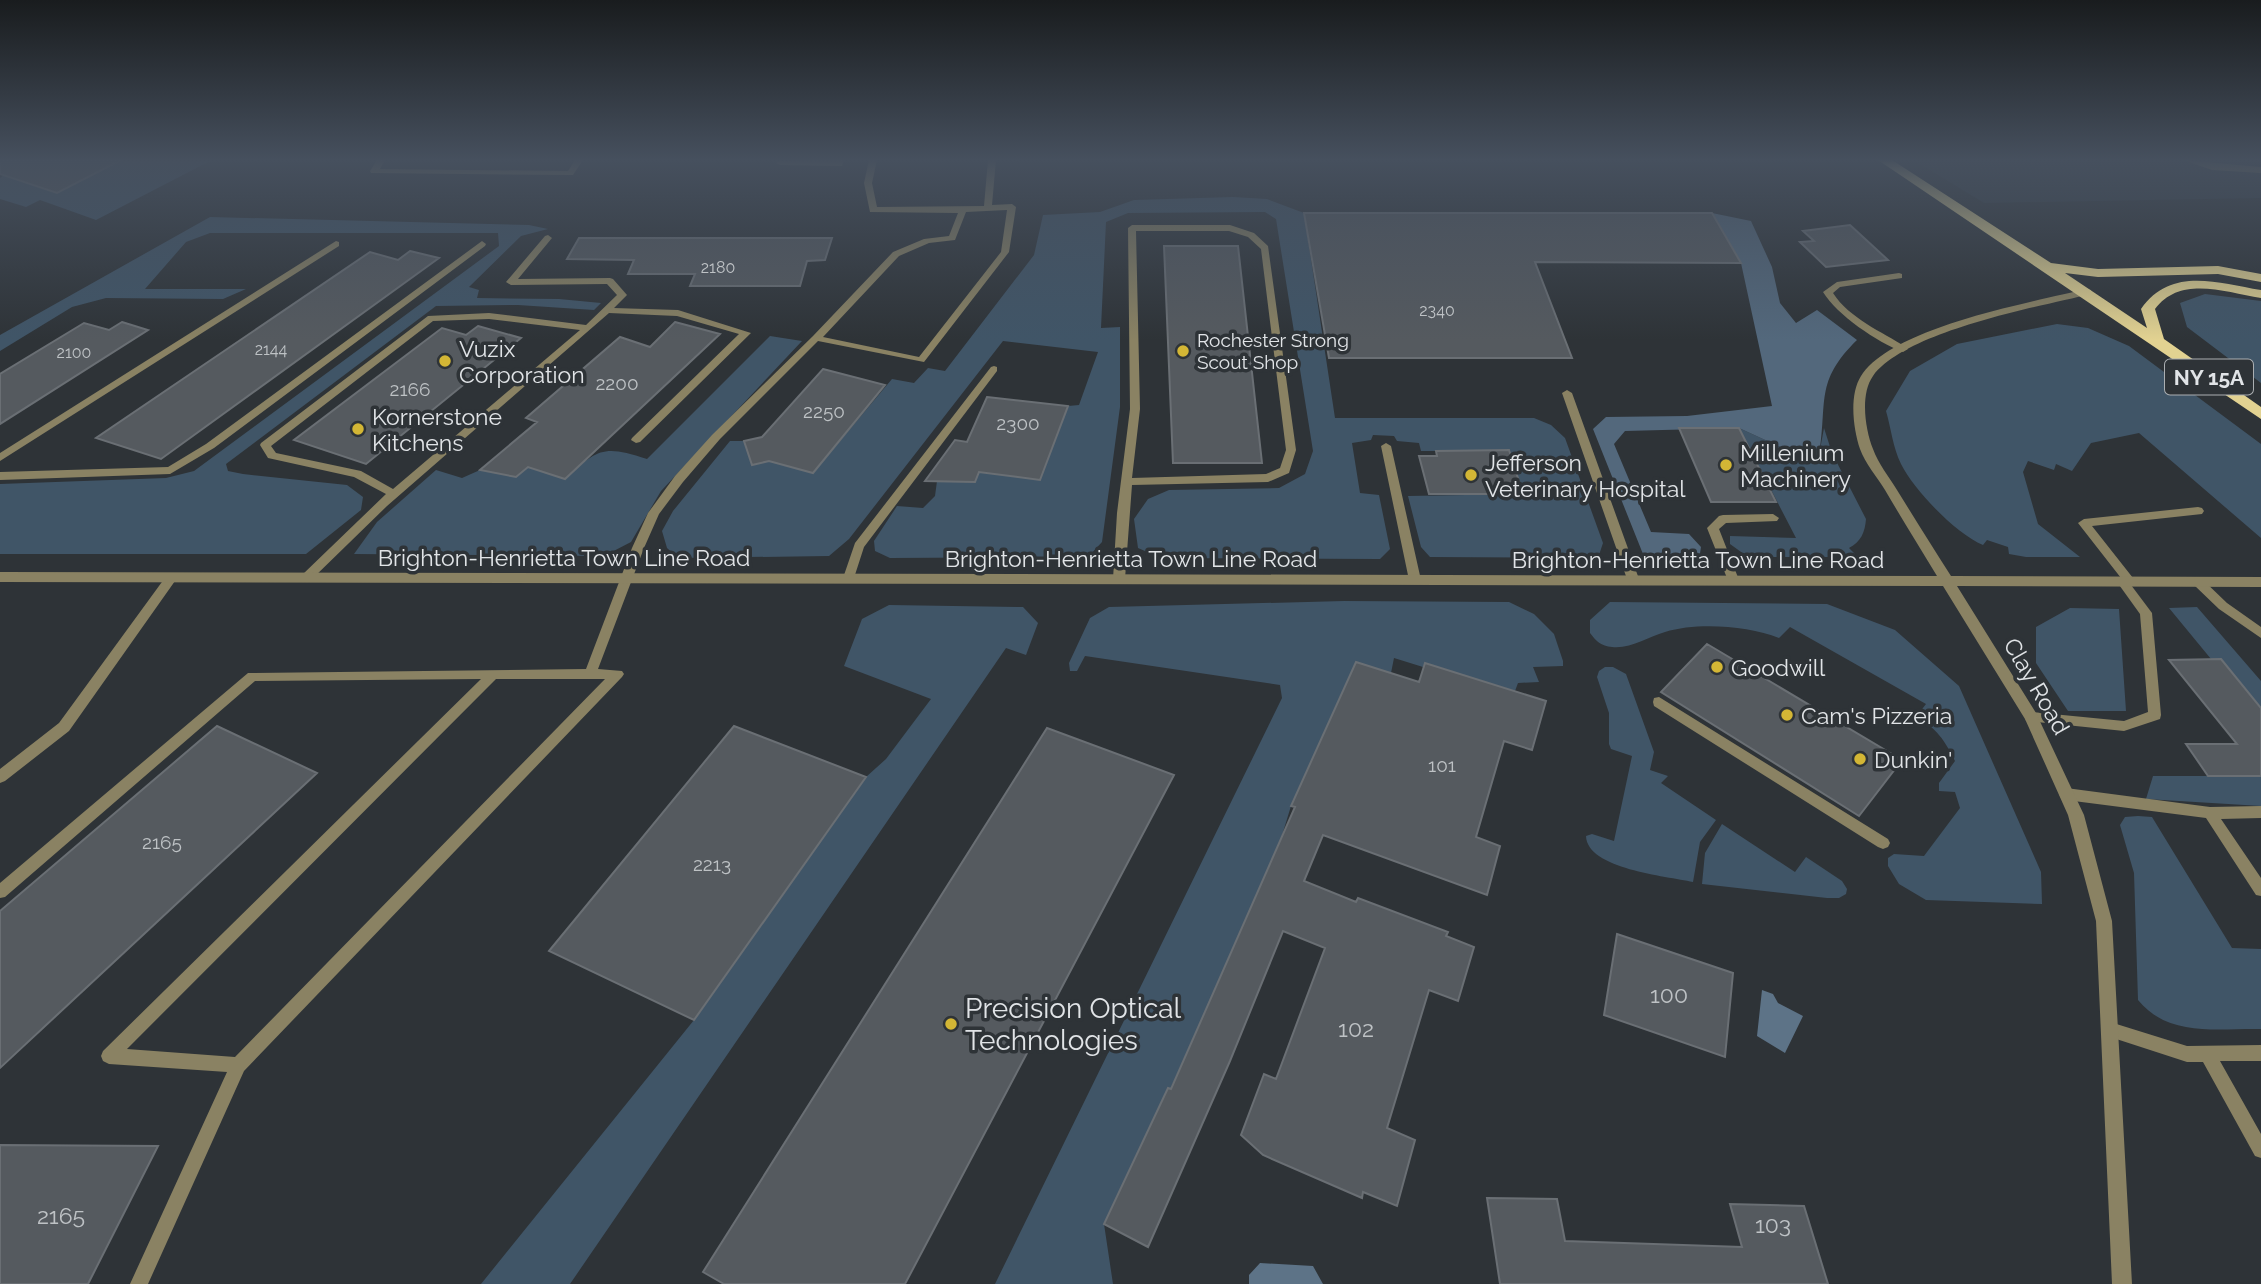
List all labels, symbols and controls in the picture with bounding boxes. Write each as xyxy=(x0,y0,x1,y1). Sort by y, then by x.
house number: 2180 xyxy=(701,258,735,277)
house number: 2340 xyxy=(1419,301,1455,320)
place label: Rochester Strong Scout Shop xyxy=(1197,329,1349,373)
place label: Vuzix Corporation xyxy=(459,335,585,388)
house number: 2144 xyxy=(255,340,288,359)
house number: 2100 xyxy=(57,343,91,362)
marker: Rochester Strong Scout Shop xyxy=(1175,343,1191,359)
marker: Vuzix Corporation xyxy=(437,353,453,369)
road number: NY 15A xyxy=(2165,360,2253,394)
house number: 2200 xyxy=(595,372,639,394)
house number: 2166 xyxy=(390,378,430,400)
house number: 2250 xyxy=(803,400,845,422)
place label: Kornerstone Kitchens xyxy=(372,403,502,456)
house number: 2300 xyxy=(996,412,1040,434)
marker: Kornerstone Kitchens xyxy=(350,421,366,437)
place label: Millenium Machinery xyxy=(1740,439,1851,492)
place label: Jefferson Veterinary Hospital xyxy=(1485,449,1686,502)
marker: Millenium Machinery xyxy=(1718,457,1734,473)
marker: Jefferson Veterinary Hospital xyxy=(1463,467,1479,483)
street label: Brighton-Henrietta Town Line Road xyxy=(378,544,750,571)
street label: Brighton-Henrietta Town Line Road xyxy=(945,545,1317,572)
street label: Brighton-Henrietta Town Line Road xyxy=(1512,546,1884,573)
street label: Clay Road xyxy=(1999,633,2075,739)
place label: Goodwill xyxy=(1731,654,1826,681)
marker: Goodwill xyxy=(1709,659,1725,675)
place label: Cam's Pizzeria xyxy=(1801,702,1952,729)
marker: Cam's Pizzeria xyxy=(1779,707,1795,723)
place label: Dunkin' xyxy=(1874,746,1952,773)
marker: Dunkin' xyxy=(1852,751,1868,767)
house number: 101 xyxy=(1428,754,1456,776)
house number: 2165 xyxy=(142,831,182,853)
house number: 2213 xyxy=(693,853,731,875)
house number: 100 xyxy=(1650,981,1688,1008)
place label: Precision Optical Technologies xyxy=(965,992,1182,1057)
house number: 102 xyxy=(1338,1015,1374,1042)
marker: Precision Optical Technologies xyxy=(943,1016,959,1032)
house number: 2165 xyxy=(37,1202,85,1229)
house number: 103 xyxy=(1755,1211,1791,1238)

